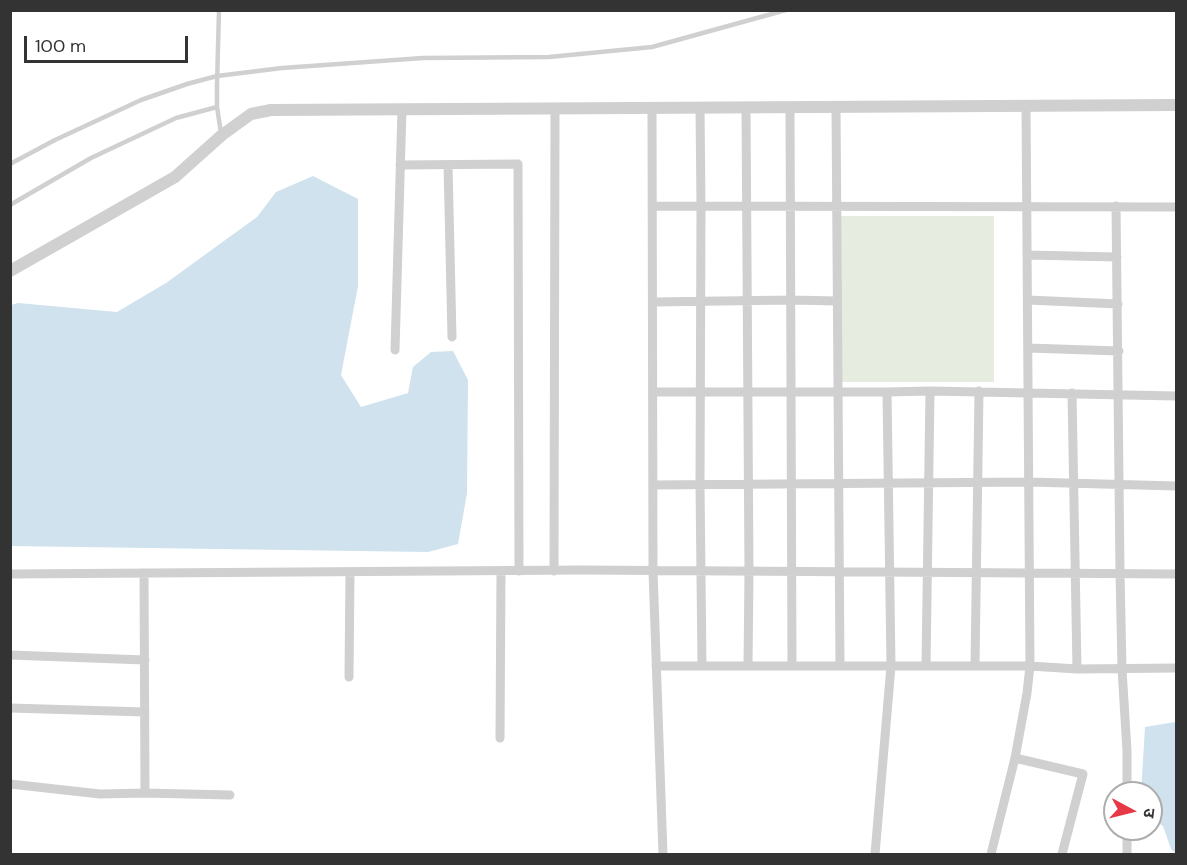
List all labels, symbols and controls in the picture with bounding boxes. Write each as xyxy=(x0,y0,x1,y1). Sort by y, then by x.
scale bar xyxy=(27,24,190,62)
text: 100 m xyxy=(35,34,86,58)
north arrow xyxy=(1103,781,1163,841)
text: उ xyxy=(1138,807,1160,819)

